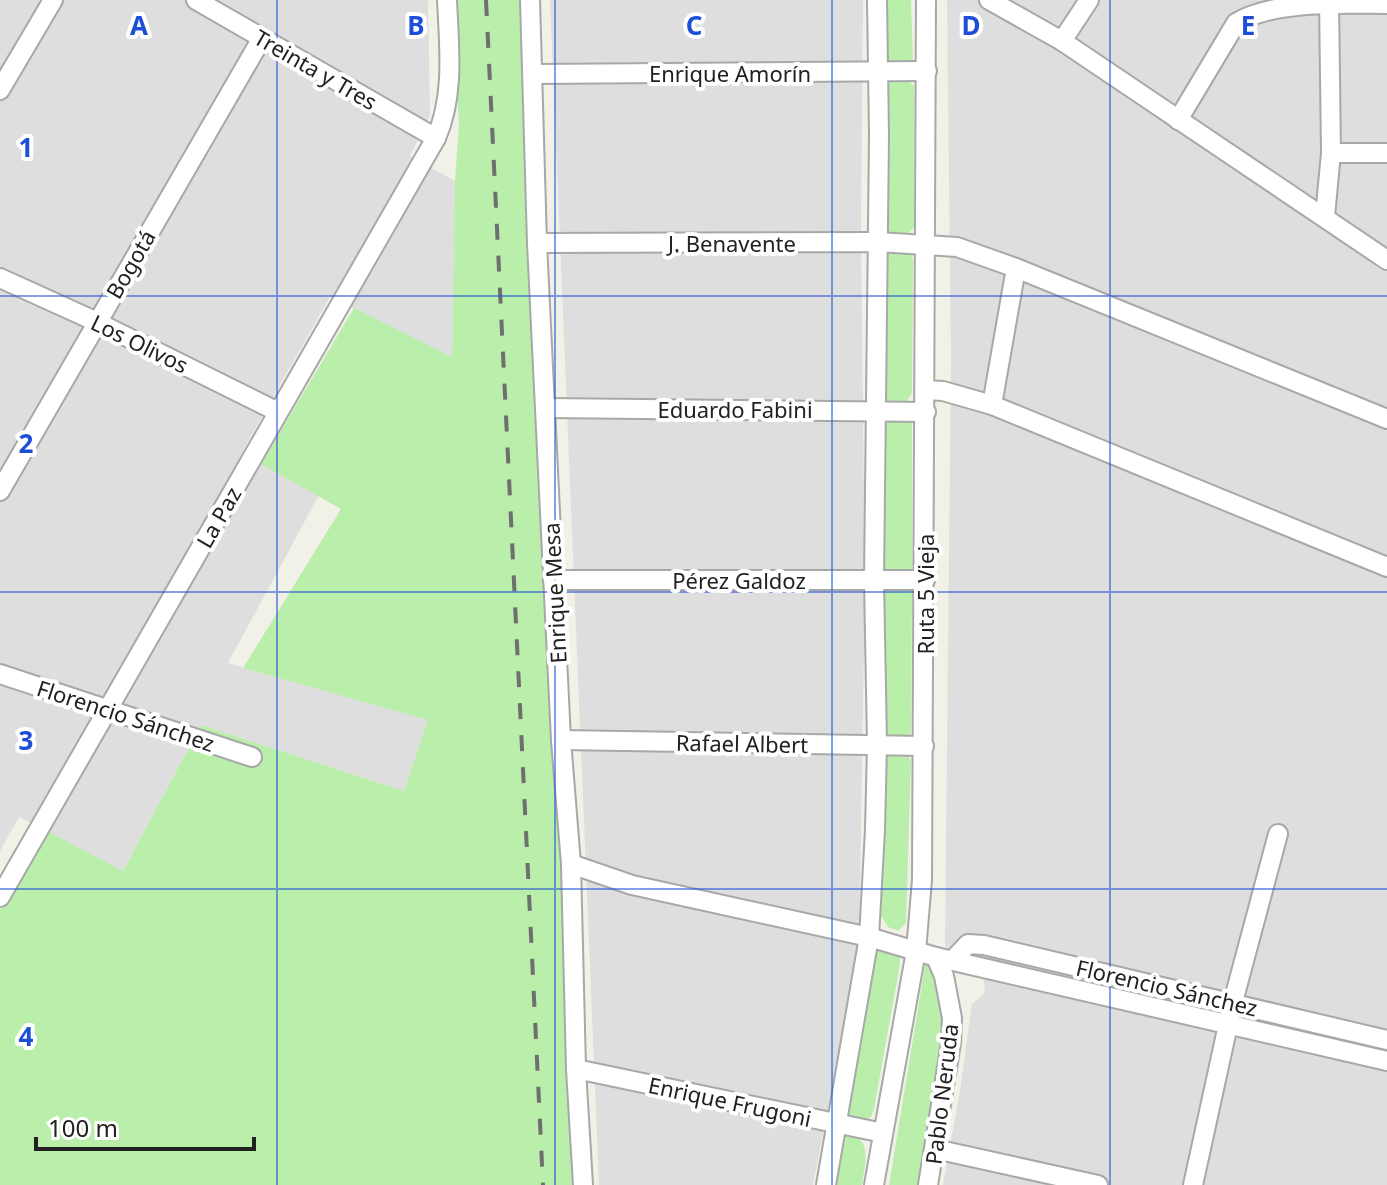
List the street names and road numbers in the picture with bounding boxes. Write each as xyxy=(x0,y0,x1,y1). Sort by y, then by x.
street label: Treinta y Tres xyxy=(249,22,383,116)
street label: Enrique Amorín xyxy=(649,58,811,88)
street label: Bogotá xyxy=(98,224,162,304)
street label: J. Benavente xyxy=(666,228,796,258)
street label: Los Olivos xyxy=(86,307,194,379)
street label: Eduardo Fabini xyxy=(657,394,813,424)
street label: La Paz xyxy=(189,481,247,553)
street label: Enrique Mesa xyxy=(535,522,573,664)
street label: Ruta 5 Vieja xyxy=(910,534,940,654)
street label: Pérez Galdoz xyxy=(672,565,806,595)
street label: Florencio Sánchez xyxy=(33,672,219,758)
street label: Rafael Albert xyxy=(676,727,809,759)
street label: Florencio Sánchez xyxy=(1073,952,1261,1022)
street label: Pablo Neruda xyxy=(917,1022,965,1166)
street label: Enrique Frugoni xyxy=(646,1069,814,1133)

